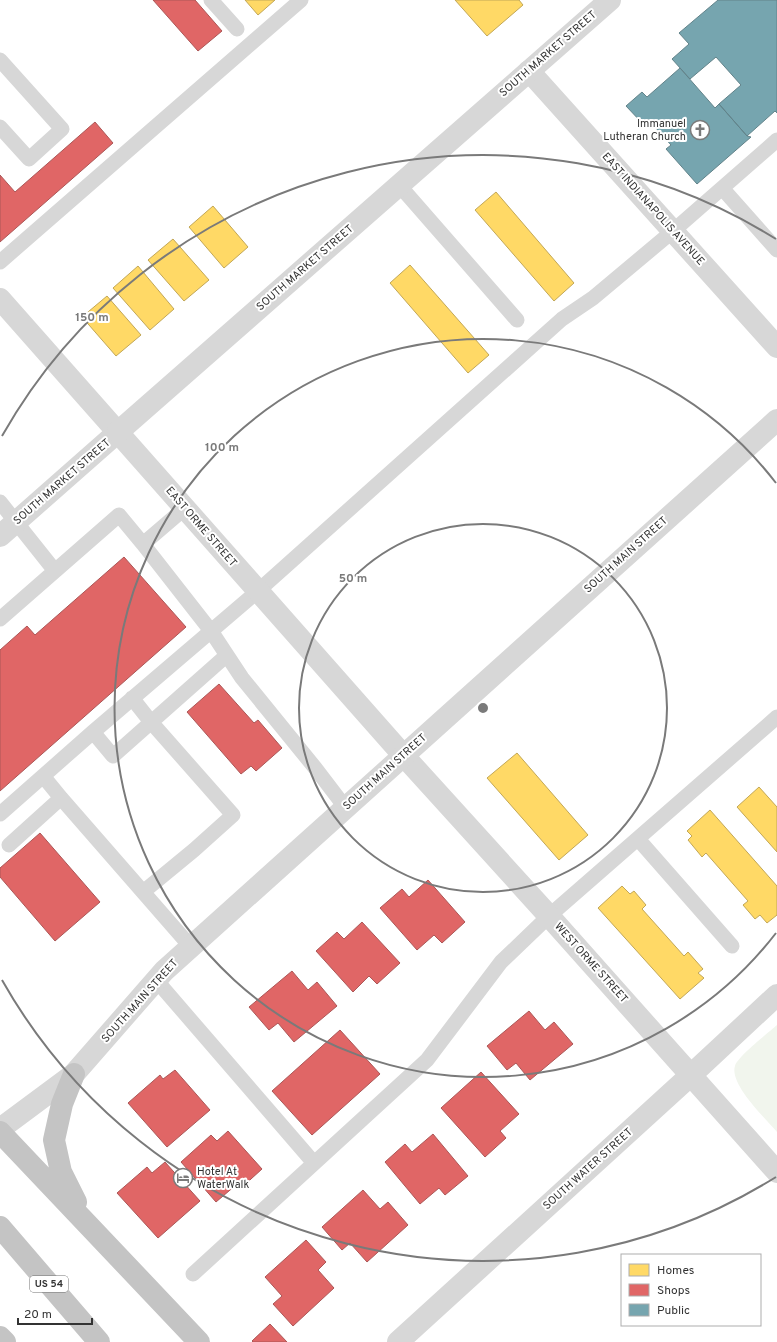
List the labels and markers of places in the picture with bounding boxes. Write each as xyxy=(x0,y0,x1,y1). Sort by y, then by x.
place label: Immanuel Lutheran Church xyxy=(603,117,686,144)
church icon: Immanuel Lutheran Church xyxy=(689,119,711,141)
centre of rings xyxy=(476,701,490,715)
place label: Hotel At WaterWalk xyxy=(197,1165,249,1192)
hotel icon: Hotel At WaterWalk xyxy=(172,1167,194,1189)

